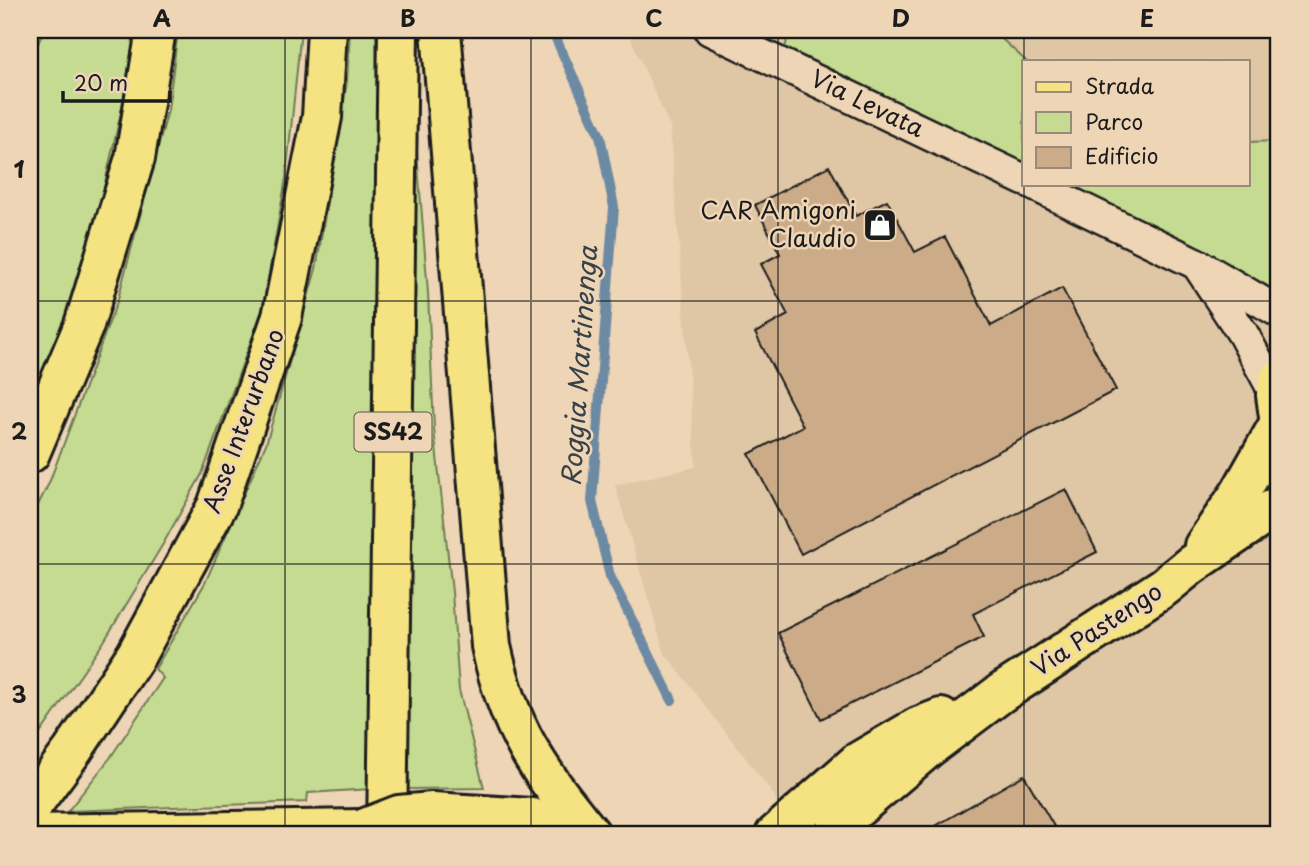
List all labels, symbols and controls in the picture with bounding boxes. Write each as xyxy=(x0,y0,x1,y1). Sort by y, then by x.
text: A xyxy=(153,0,171,35)
text: B xyxy=(400,0,416,35)
text: C xyxy=(645,0,663,35)
text: D xyxy=(892,0,910,35)
text: E xyxy=(1140,0,1154,35)
street label: Via Levata xyxy=(805,59,931,145)
scale bar xyxy=(63,60,170,104)
legend xyxy=(1022,60,1250,186)
text: 20 m xyxy=(74,66,128,98)
text: Strada xyxy=(1085,69,1155,101)
text: Parco xyxy=(1085,105,1143,137)
text: Edificio xyxy=(1085,139,1158,171)
text: 1 xyxy=(14,151,25,186)
place label: CAR Amigoni Claudio xyxy=(700,191,856,255)
shop icon: CAR Amigoni Claudio xyxy=(861,206,899,244)
water label: Roggia Martinenga xyxy=(551,244,606,487)
street label: Asse Interurbano xyxy=(192,323,292,518)
road number: SS42 xyxy=(354,412,432,452)
text: 2 xyxy=(11,413,27,448)
street label: Via Pastengo xyxy=(1023,572,1168,684)
text: 3 xyxy=(11,676,27,711)

